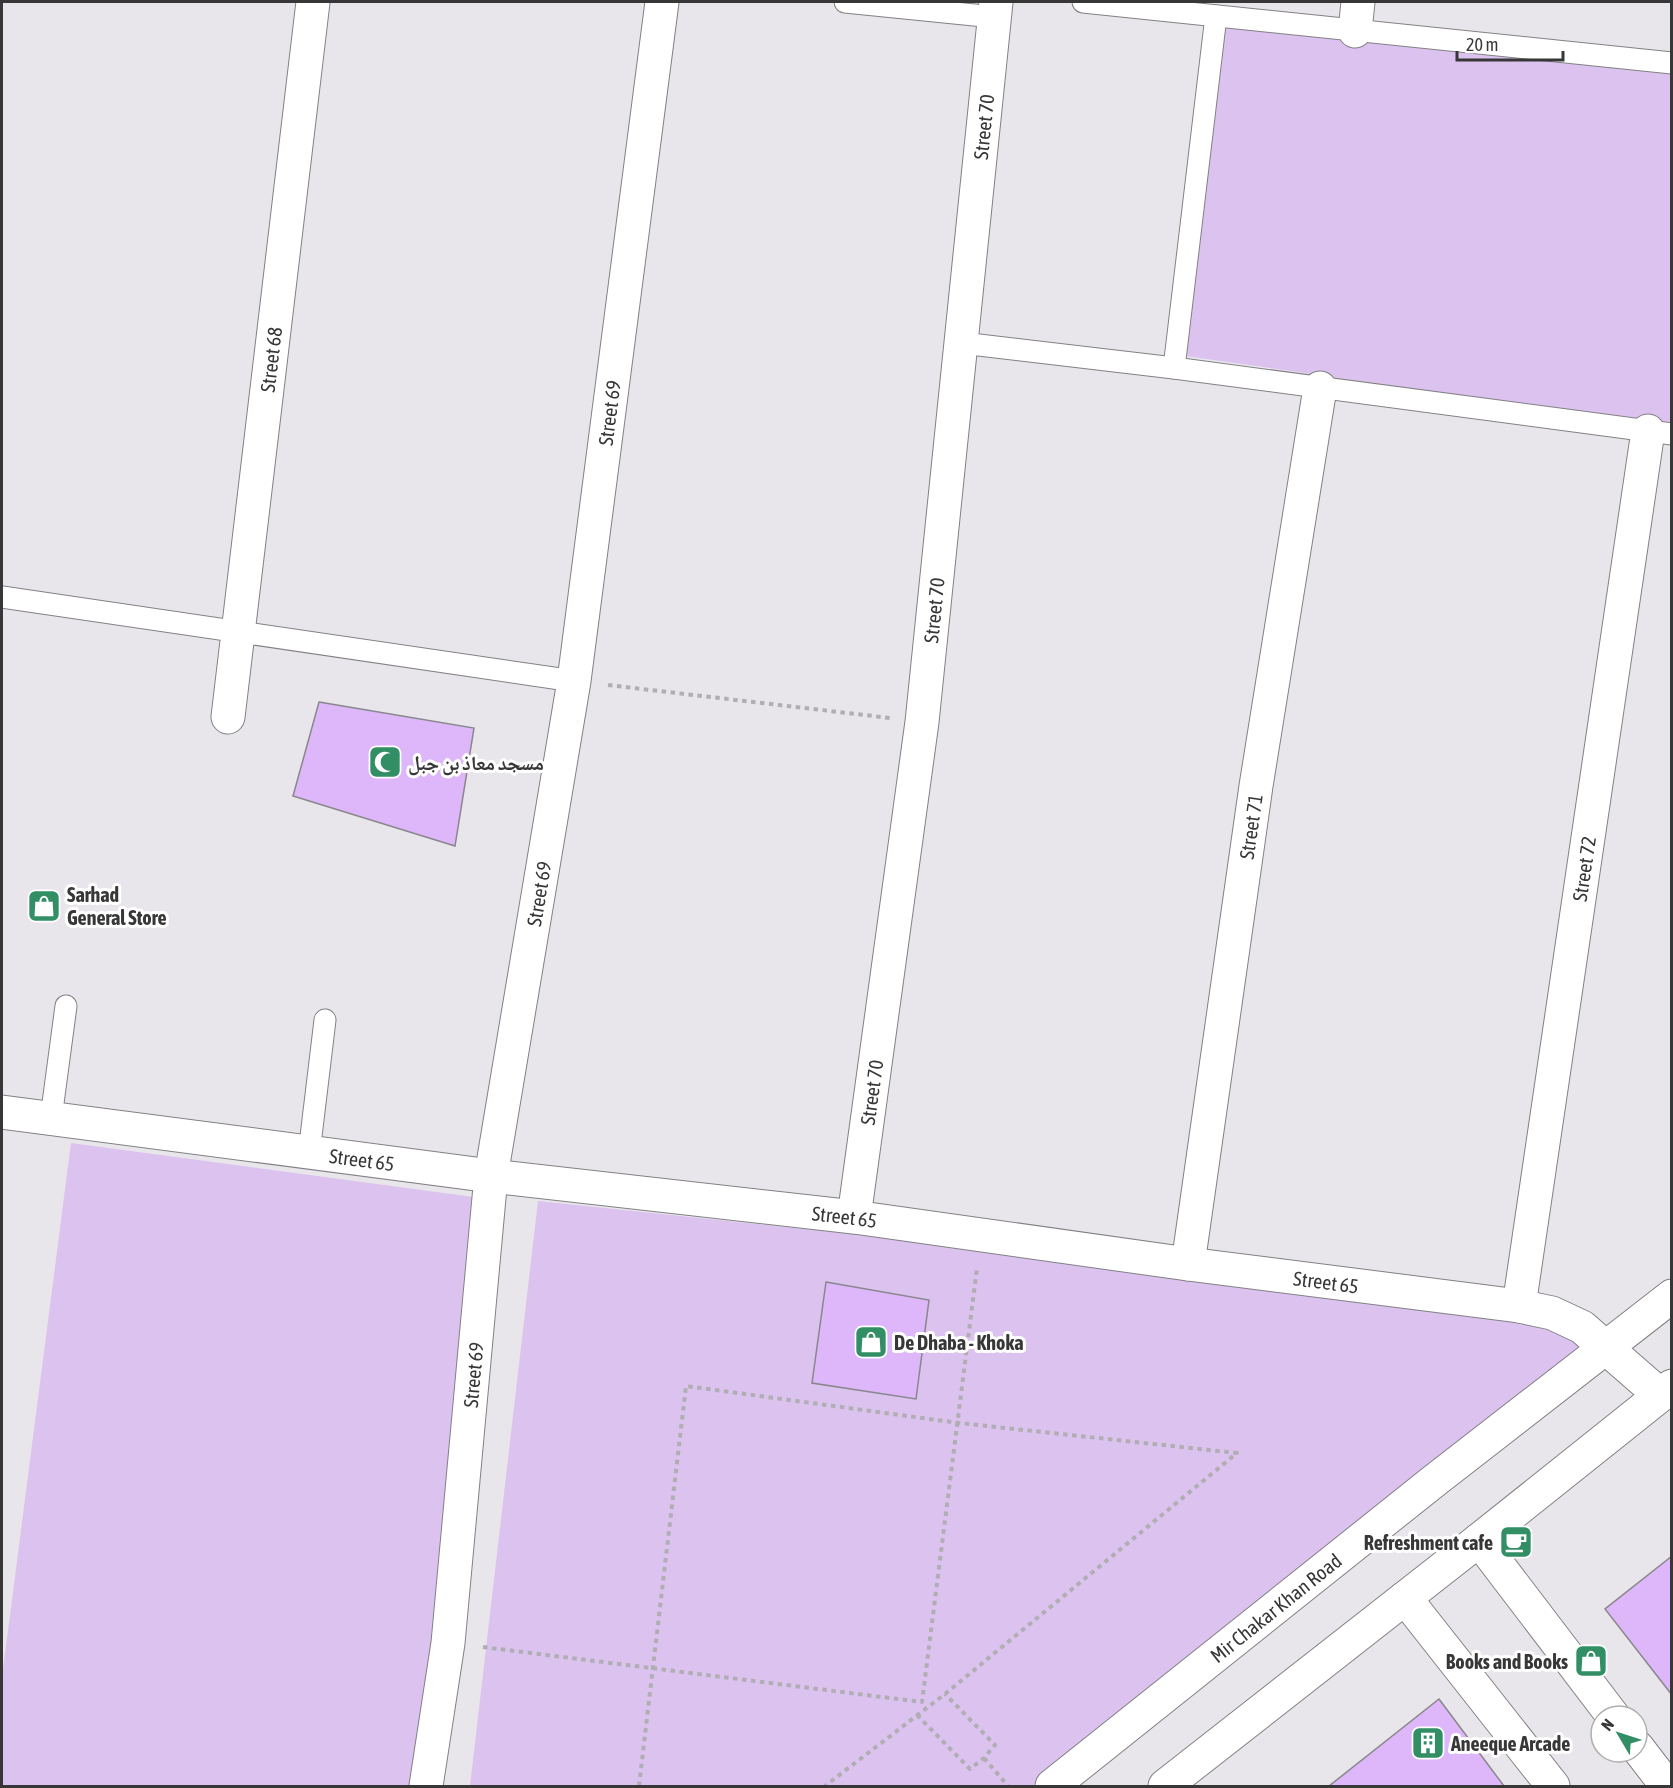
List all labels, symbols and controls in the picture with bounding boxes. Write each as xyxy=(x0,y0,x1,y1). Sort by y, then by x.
scale bar xyxy=(1457,24,1564,62)
text: 20 m xyxy=(1466,34,1498,55)
street label: Street 70 xyxy=(968,93,998,161)
street label: Street 68 xyxy=(255,326,286,393)
street label: Street 69 xyxy=(593,379,624,447)
street label: Street 70 xyxy=(919,576,948,644)
mosque icon: مسجد معاذ بن جبل xyxy=(367,744,403,780)
place label: مسجد معاذ بن جبل xyxy=(408,751,544,776)
street label: Street 71 xyxy=(1234,792,1266,860)
street label: Street 72 xyxy=(1567,835,1600,903)
street label: Street 69 xyxy=(522,859,555,928)
place label: Sarhad General Store xyxy=(67,883,167,929)
shop icon: Sarhad General Store xyxy=(26,888,62,924)
street label: Street 70 xyxy=(855,1058,887,1126)
street label: Street 65 xyxy=(328,1143,396,1175)
street label: Street 65 xyxy=(811,1201,879,1232)
street label: Street 65 xyxy=(1292,1266,1360,1297)
shop icon: De Dhaba - Khoka xyxy=(853,1324,889,1360)
place label: De Dhaba - Khoka xyxy=(894,1331,1023,1354)
street label: Street 69 xyxy=(458,1341,487,1408)
cafe icon: Refreshment cafe xyxy=(1498,1524,1534,1560)
place label: Refreshment cafe xyxy=(1364,1531,1493,1554)
street label: Mir Chakar Khan Road xyxy=(1205,1548,1346,1667)
shop icon: Books and Books xyxy=(1573,1643,1609,1679)
place label: Books and Books xyxy=(1446,1650,1568,1673)
north arrow xyxy=(1589,1704,1649,1764)
text: N xyxy=(1597,1715,1617,1734)
building icon: Aneeque Arcade xyxy=(1410,1725,1446,1761)
place label: Aneeque Arcade xyxy=(1450,1732,1570,1755)

